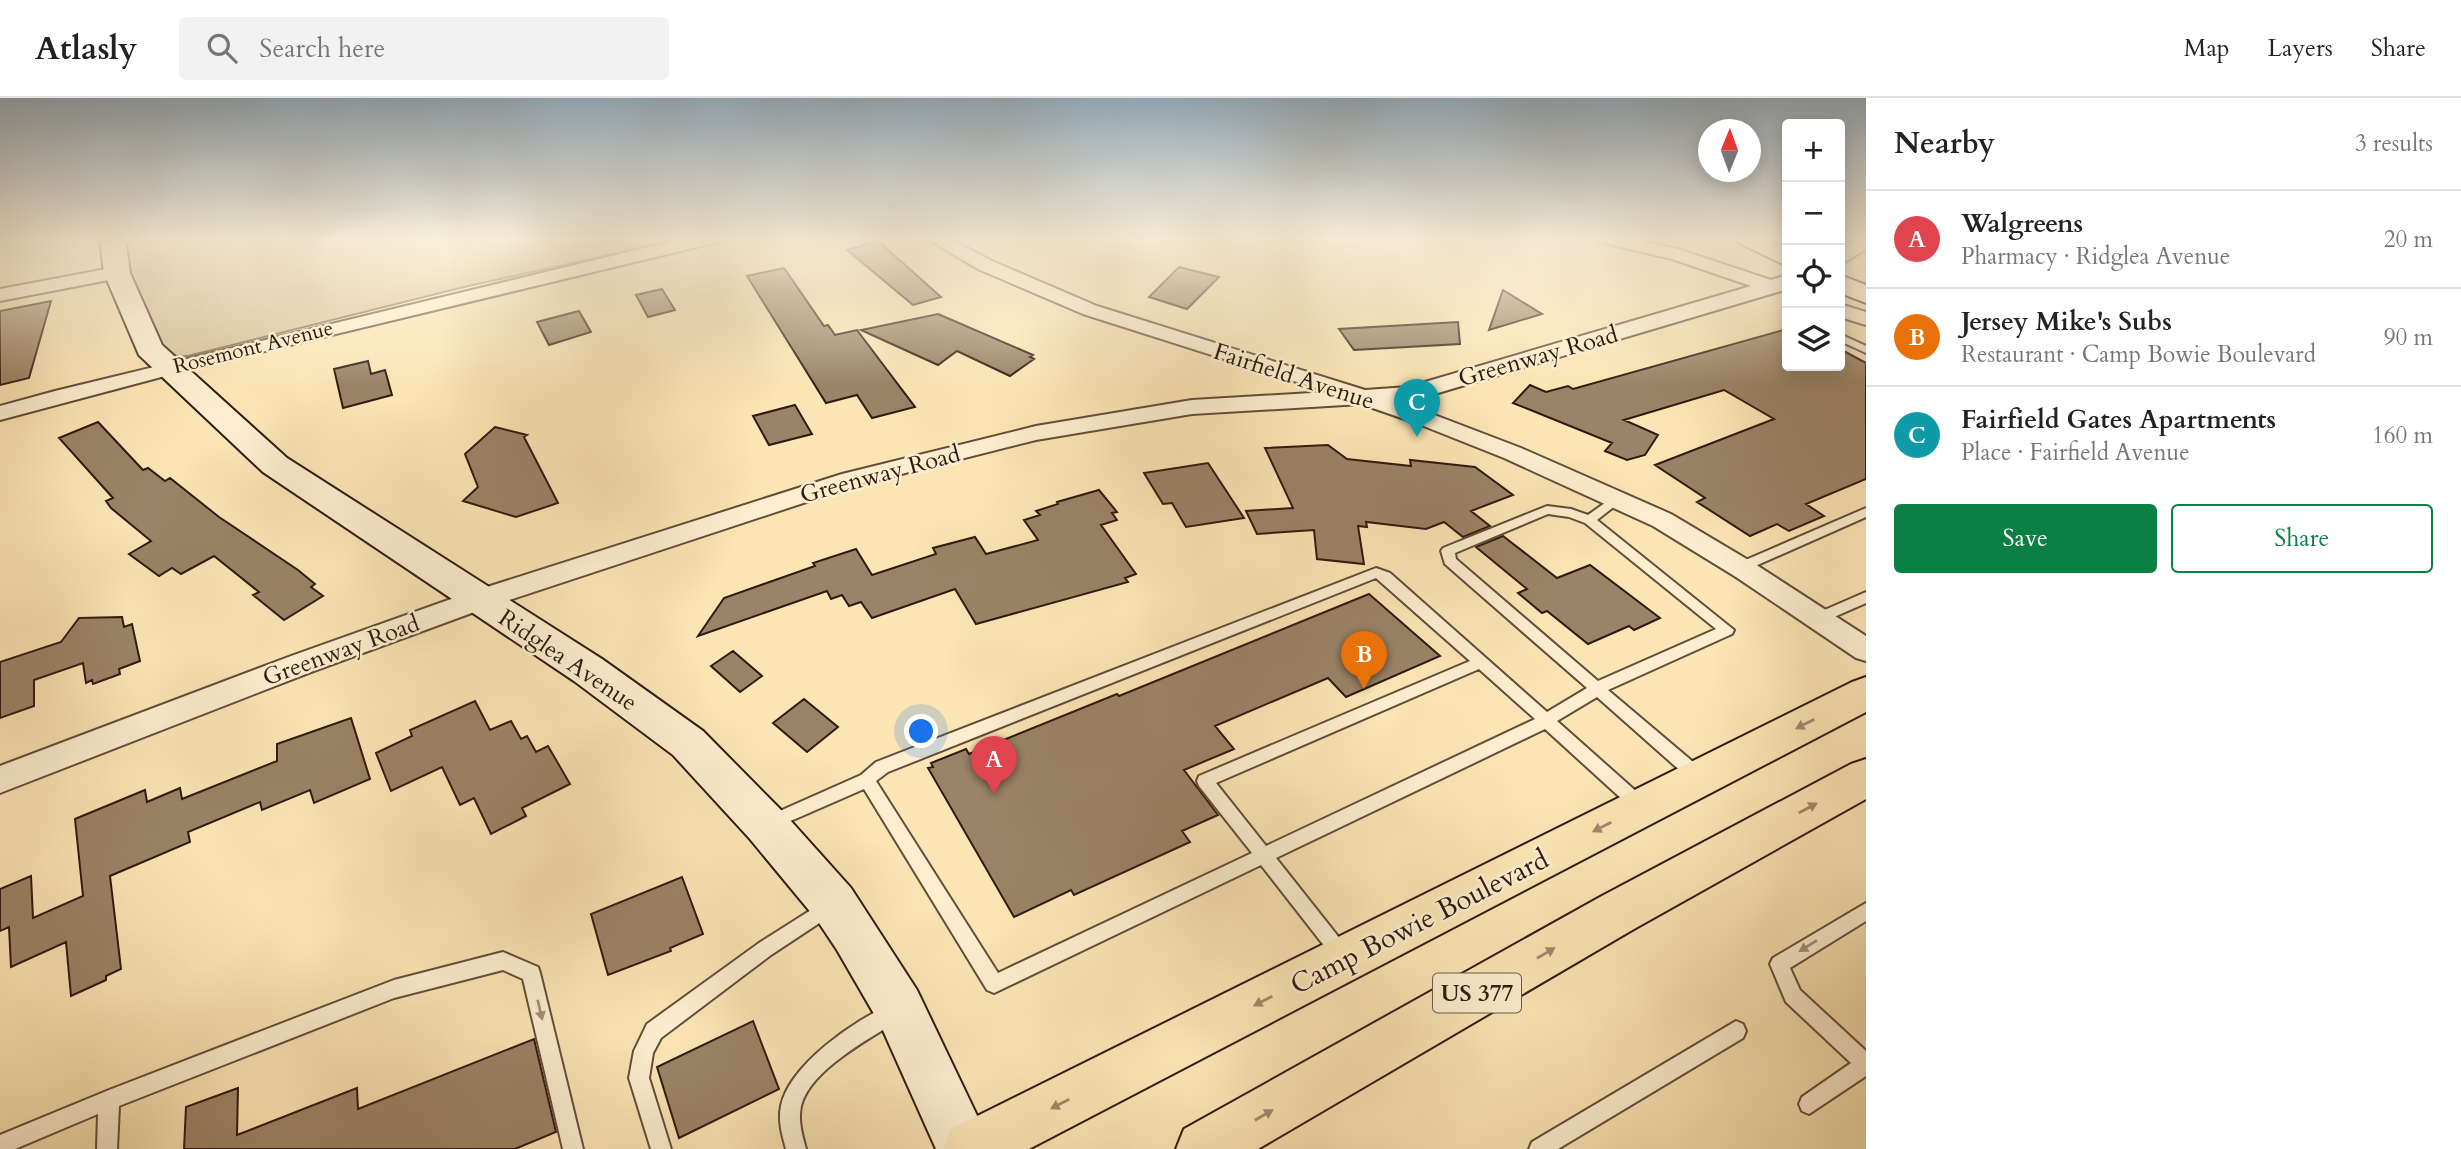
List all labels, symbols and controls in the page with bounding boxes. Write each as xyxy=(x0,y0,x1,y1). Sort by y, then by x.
search box xyxy=(179,17,669,80)
text: Atlasly xyxy=(35,26,137,71)
icon: search xyxy=(203,29,241,67)
text: Search here xyxy=(259,31,385,66)
text: Map xyxy=(2184,32,2230,65)
text: Layers xyxy=(2268,32,2333,65)
text: Share xyxy=(2371,32,2426,65)
north arrow xyxy=(1698,119,1761,182)
map controls xyxy=(1782,119,1845,371)
button: + xyxy=(1782,119,1845,182)
text: Nearby xyxy=(1894,123,1995,164)
text: 3 results xyxy=(2355,128,2433,159)
button: − xyxy=(1782,182,1845,245)
text: Walgreens xyxy=(1961,206,2083,241)
text: A xyxy=(1908,224,1926,255)
text: 20 m xyxy=(2384,224,2433,255)
text: Pharmacy · Ridglea Avenue xyxy=(1961,241,2230,272)
button: locate xyxy=(1782,245,1845,308)
text: Jersey Mike's Subs xyxy=(1961,304,2172,339)
button: layers xyxy=(1782,308,1845,371)
street label: Rosemont Avenue xyxy=(170,314,336,381)
street label: Greenway Road xyxy=(1454,318,1622,395)
text: B xyxy=(1909,322,1925,353)
text: 90 m xyxy=(2384,322,2433,353)
street label: Fairfield Avenue xyxy=(1209,335,1378,418)
text: Restaurant · Camp Bowie Boulevard xyxy=(1961,339,2316,370)
pin: C xyxy=(1394,379,1440,437)
text: Fairfield Gates Apartments xyxy=(1961,402,2276,437)
text: C xyxy=(1908,420,1926,451)
text: 160 m xyxy=(2372,420,2433,451)
street label: Greenway Road xyxy=(796,437,964,512)
text: Place · Fairfield Avenue xyxy=(1961,437,2190,468)
button: Save xyxy=(1894,504,2157,573)
button: Share xyxy=(2171,504,2433,573)
street label: Ridglea Avenue xyxy=(492,602,644,719)
street label: Greenway Road xyxy=(258,607,424,694)
pin: B xyxy=(1341,631,1387,689)
your location xyxy=(904,714,938,748)
one-way arrow xyxy=(1795,718,1815,730)
pin: A xyxy=(971,736,1017,794)
one-way arrow xyxy=(1798,802,1818,814)
one-way arrow xyxy=(1592,821,1612,833)
street label: Camp Bowie Boulevard xyxy=(1284,840,1555,1004)
one-way arrow xyxy=(1798,940,1818,953)
one-way arrow xyxy=(1537,947,1556,959)
road number: US 377 xyxy=(1433,974,1521,1012)
one-way arrow xyxy=(1252,994,1272,1006)
one-way arrow xyxy=(535,999,546,1021)
one-way arrow xyxy=(1050,1098,1070,1109)
one-way arrow xyxy=(1254,1109,1273,1121)

